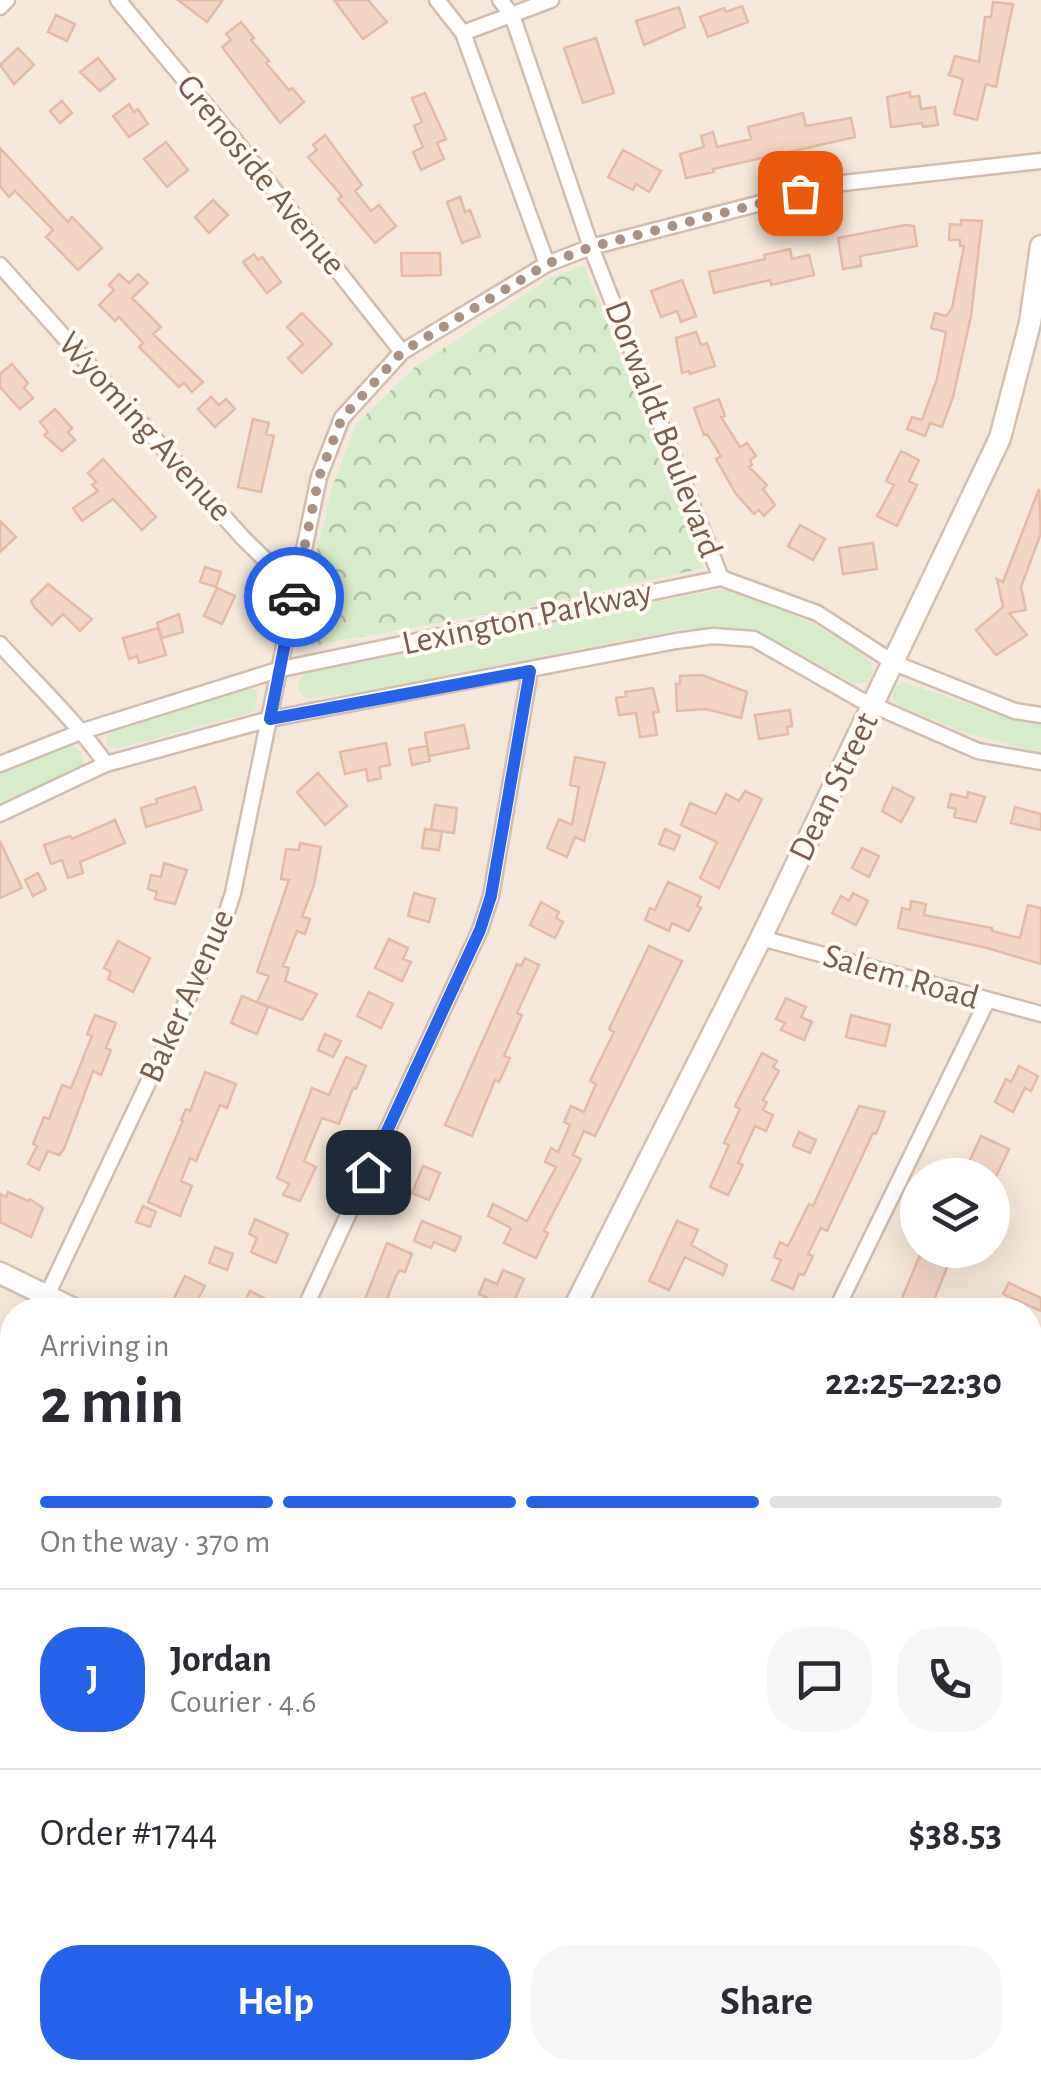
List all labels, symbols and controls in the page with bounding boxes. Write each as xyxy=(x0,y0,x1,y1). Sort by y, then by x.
street label: Grenoside Avenue xyxy=(170,68,352,282)
pin xyxy=(758,151,843,236)
icon: bag xyxy=(773,166,828,221)
street label: Dorwaldt Boulevard xyxy=(598,296,728,562)
street label: Wyoming Avenue xyxy=(51,326,239,528)
courier xyxy=(244,547,344,647)
icon: car xyxy=(267,570,322,625)
street label: Lexington Parkway xyxy=(399,574,655,662)
street label: Dean Street xyxy=(783,707,885,867)
street label: Baker Avenue xyxy=(133,904,241,1088)
street label: Salem Road xyxy=(819,938,983,1016)
pin xyxy=(326,1130,411,1215)
icon: home xyxy=(341,1145,396,1200)
map controls xyxy=(900,1158,1010,1268)
button: layers xyxy=(900,1158,1010,1268)
text: Arriving in xyxy=(40,1330,169,1362)
text: 22:25–22:30 xyxy=(825,1364,1002,1402)
text: 2 min xyxy=(40,1370,184,1435)
text: On the way · 370 m xyxy=(40,1526,270,1558)
button: chat xyxy=(767,1627,872,1732)
button: phone xyxy=(897,1627,1002,1732)
text: Jordan xyxy=(170,1641,272,1679)
text: J xyxy=(86,1660,99,1698)
text: Courier · 4.6 xyxy=(170,1686,317,1718)
text: Order #1744 xyxy=(40,1815,217,1853)
text: $38.53 xyxy=(908,1815,1002,1853)
button: Help xyxy=(40,1945,511,2060)
button: Share xyxy=(531,1945,1002,2060)

